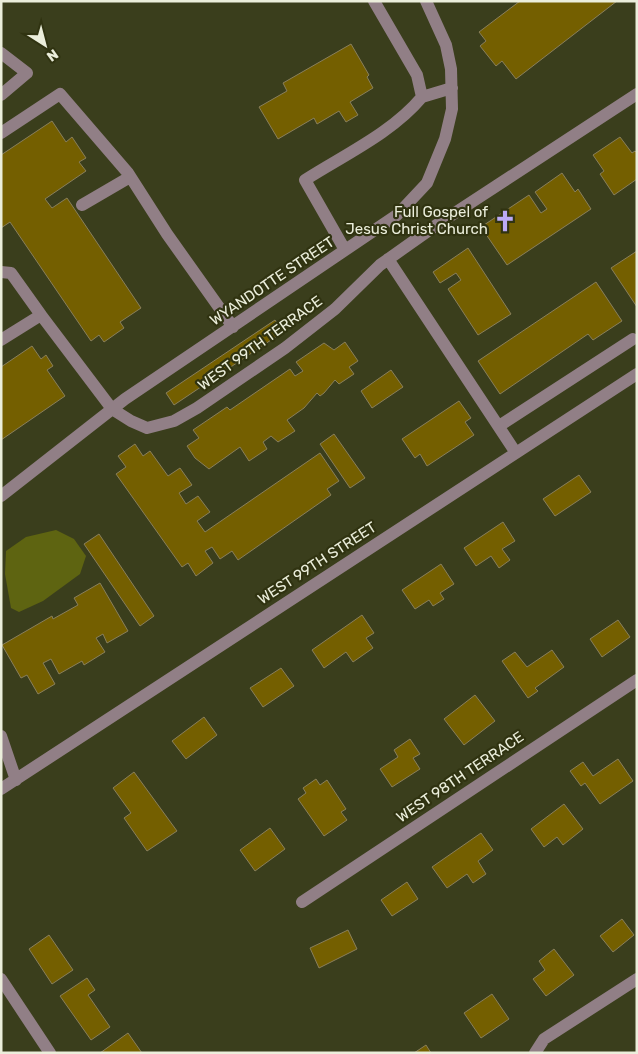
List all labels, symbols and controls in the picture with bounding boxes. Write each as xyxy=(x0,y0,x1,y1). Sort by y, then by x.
north arrow xyxy=(20,20,70,70)
text: N xyxy=(43,45,61,65)
place label: Full Gospel of Jesus Christ Church xyxy=(345,203,488,238)
church icon: Full Gospel of Jesus Christ Church xyxy=(492,208,518,234)
street label: WYANDOTTE STREET xyxy=(206,233,338,329)
street label: WEST 99TH TERRACE xyxy=(194,292,326,394)
street label: WEST 99TH STREET xyxy=(254,518,380,608)
street label: WEST 98TH TERRACE xyxy=(393,728,527,826)

